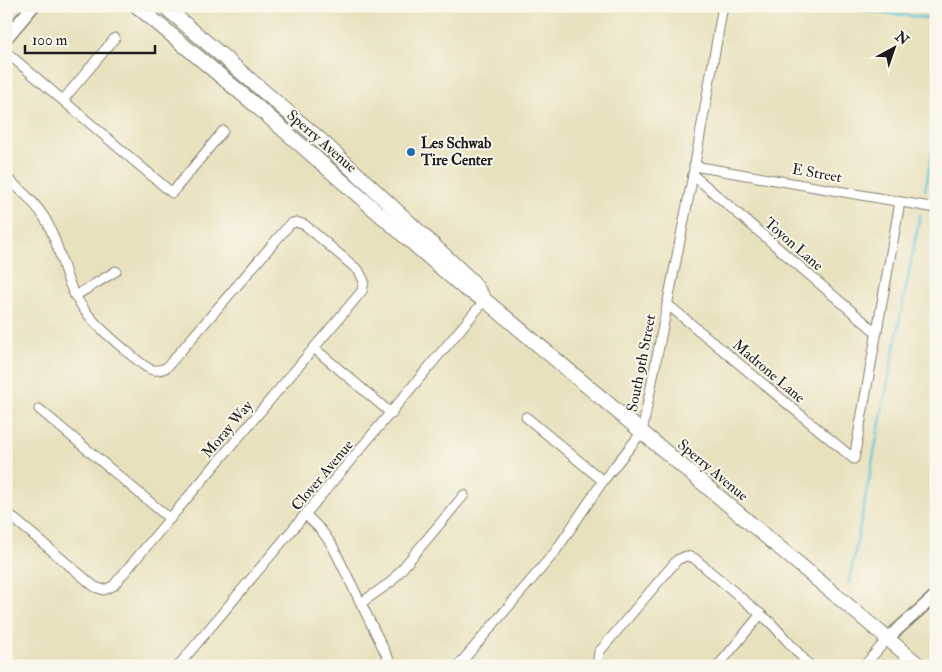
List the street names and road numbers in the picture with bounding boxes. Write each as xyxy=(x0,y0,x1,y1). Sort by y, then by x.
street label: Sperry Avenue xyxy=(282,106,361,178)
street label: E Street xyxy=(791,160,843,187)
street label: Toyon Lane xyxy=(760,214,827,275)
street label: South 9th Street xyxy=(623,313,660,413)
street label: Madrone Lane xyxy=(729,336,809,407)
street label: Moray Way xyxy=(198,396,257,462)
street label: Sperry Avenue xyxy=(673,435,752,506)
street label: Clover Avenue xyxy=(287,436,358,515)

